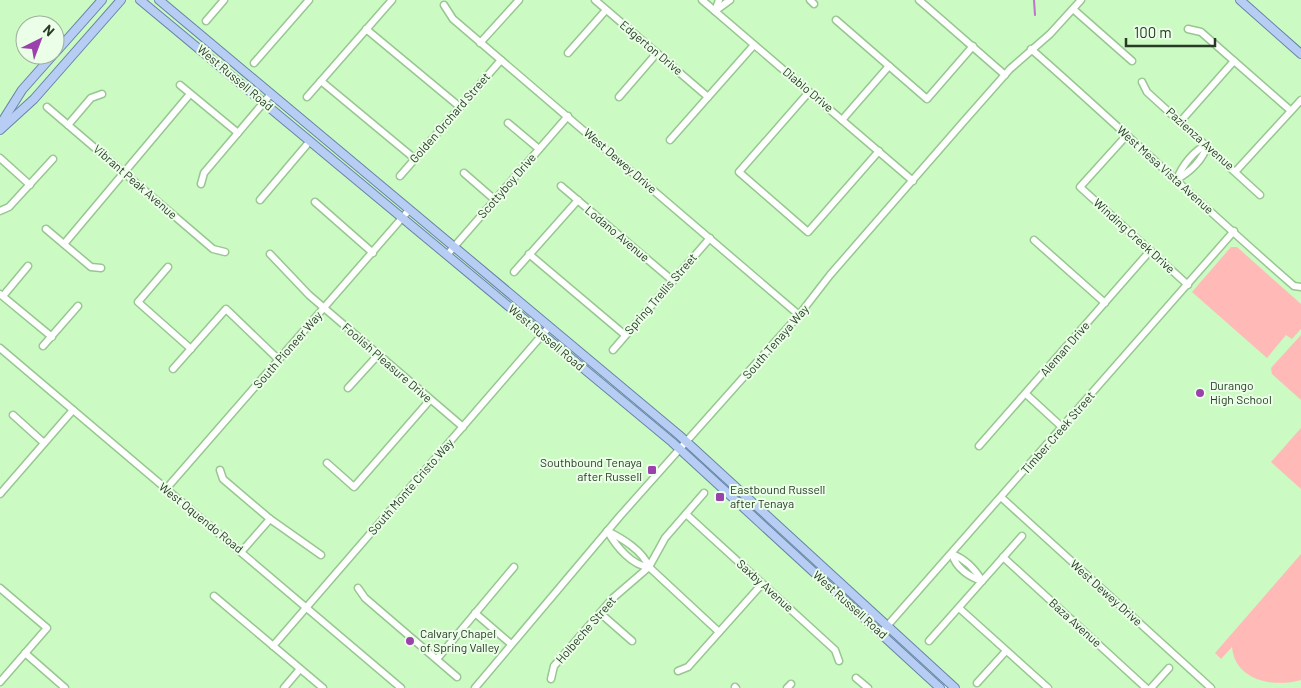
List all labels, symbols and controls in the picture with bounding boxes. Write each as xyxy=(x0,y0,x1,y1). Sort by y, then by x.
north arrow xyxy=(15,15,65,65)
scale bar xyxy=(1126,15,1215,47)
street label: Edgerton Drive xyxy=(617,17,686,78)
text: N xyxy=(40,21,58,39)
text: 100 m xyxy=(1134,23,1172,41)
street label: West Russell Road xyxy=(195,41,276,113)
street label: Diablo Drive xyxy=(781,64,837,114)
street label: Golden Orchard Street xyxy=(406,69,492,165)
street label: Pazienza Avenue xyxy=(1164,104,1237,172)
street label: West Mesa Vista Avenue xyxy=(1115,122,1217,216)
street label: West Dewey Drive xyxy=(581,125,660,196)
street label: Vibrant Peak Avenue xyxy=(91,141,180,221)
street label: Scottyboy Drive xyxy=(474,150,538,221)
street label: Winding Creek Drive xyxy=(1091,195,1178,275)
street label: Lodano Avenue xyxy=(583,202,653,264)
street label: Spring Trellis Street xyxy=(621,250,699,337)
street label: West Russell Road xyxy=(506,301,587,373)
street label: South Tenaya Way xyxy=(739,301,812,381)
street label: South Pioneer Way xyxy=(250,308,325,391)
street label: Aleman Drive xyxy=(1037,318,1092,379)
street label: Foolish Pleasure Drive xyxy=(340,319,435,405)
place label: Durango High School xyxy=(1210,378,1272,406)
marker: Durango High School xyxy=(1194,387,1206,399)
street label: Timber Creek Street xyxy=(1018,388,1097,476)
street label: South Monte Cristo Way xyxy=(365,435,456,537)
place label: Southbound Tenaya after Russell xyxy=(540,455,642,483)
marker: Southbound Tenaya after Russell xyxy=(646,464,658,476)
street label: West Oquendo Road xyxy=(157,479,246,555)
place label: Eastbound Russell after Tenaya xyxy=(730,482,825,510)
marker: Eastbound Russell after Tenaya xyxy=(714,491,726,503)
street label: Saxby Avenue xyxy=(734,556,797,614)
street label: West Dewey Drive xyxy=(1068,556,1145,628)
street label: West Russell Road xyxy=(811,567,891,641)
street label: Holbeche Street xyxy=(552,593,618,666)
street label: Baza Avenue xyxy=(1047,595,1105,649)
place label: Calvary Chapel of Spring Valley xyxy=(420,626,500,654)
marker: Calvary Chapel of Spring Valley xyxy=(404,635,416,647)

